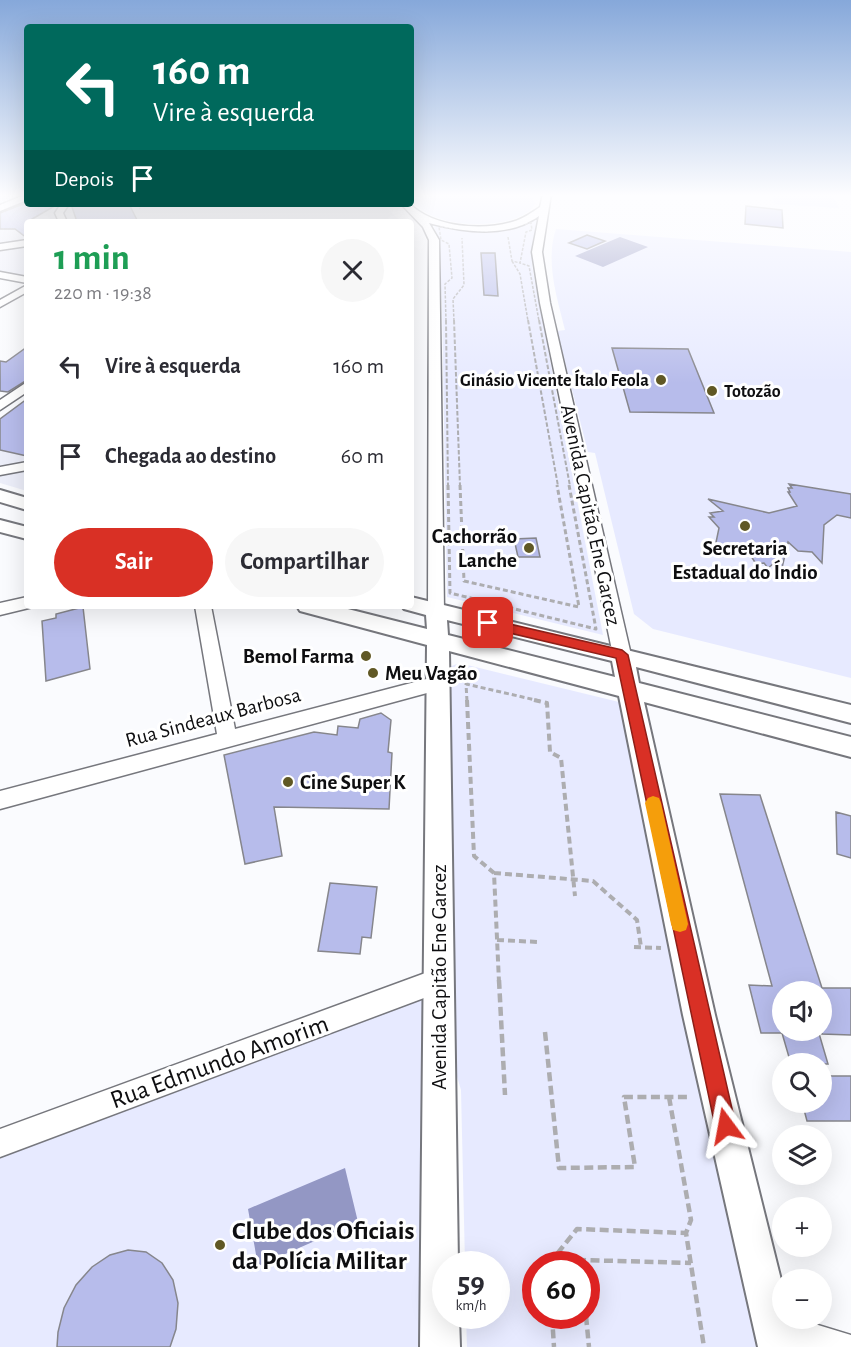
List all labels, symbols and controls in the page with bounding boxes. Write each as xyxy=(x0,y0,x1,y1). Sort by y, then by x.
icon: left xyxy=(54,48,132,126)
text: 160 m xyxy=(153,50,251,92)
text: Vire à esquerda xyxy=(153,99,315,126)
icon: arrive xyxy=(126,162,159,195)
text: Depois xyxy=(54,168,114,190)
button: close xyxy=(321,239,384,302)
text: 1 min xyxy=(54,240,130,276)
text: 220 m · 19:38 xyxy=(54,283,152,303)
icon: left xyxy=(54,350,87,383)
text: Vire à esquerda xyxy=(105,355,241,377)
text: 160 m xyxy=(333,355,384,377)
place label: Ginásio Vicente Ítalo Feola xyxy=(460,369,649,390)
marker: Ginásio Vicente Ítalo Feola xyxy=(654,373,668,387)
place label: Totozão xyxy=(724,383,781,401)
marker: Totozão xyxy=(705,384,719,398)
street label: Avenida Capitão Ene Garcez xyxy=(557,403,624,628)
icon: arrive xyxy=(54,440,87,473)
text: Chegada ao destino xyxy=(105,445,276,467)
text: 60 m xyxy=(341,445,384,467)
marker: Secretaria Estadual do Índio xyxy=(738,519,752,533)
place label: Cachorrão Lanche xyxy=(432,526,517,571)
button: Sair xyxy=(54,528,213,597)
button: Compartilhar xyxy=(225,528,384,597)
place label: Secretaria Estadual do Índio xyxy=(672,538,818,583)
marker: Cachorrão Lanche xyxy=(522,541,536,555)
pin xyxy=(462,597,513,648)
icon: arrive xyxy=(471,606,504,639)
place label: Bemol Farma xyxy=(243,646,354,667)
marker: Bemol Farma xyxy=(359,649,373,663)
place label: Meu Vagão xyxy=(385,663,477,684)
marker: Meu Vagão xyxy=(366,666,380,680)
street label: Rua Sindeaux Barbosa xyxy=(123,684,303,751)
place label: Cine Super K xyxy=(300,772,406,793)
marker: Cine Super K xyxy=(281,775,295,789)
street label: Avenida Capitão Ene Garcez xyxy=(429,864,450,1090)
map controls xyxy=(772,981,832,1329)
button: sound xyxy=(772,981,832,1041)
street label: Rua Edmundo Amorim xyxy=(107,1010,332,1114)
button: search xyxy=(772,1053,832,1113)
position arrow xyxy=(694,1094,758,1158)
button: layers xyxy=(772,1125,832,1185)
button: + xyxy=(772,1197,832,1257)
place label: Clube dos Oficiais da Polícia Militar xyxy=(232,1218,415,1274)
marker: Clube dos Oficiais da Polícia Militar xyxy=(213,1238,227,1252)
speed limit sign: 60 xyxy=(522,1251,600,1329)
text: 59 xyxy=(457,1268,485,1298)
button: − xyxy=(772,1269,832,1329)
text: km/h xyxy=(456,1298,486,1313)

